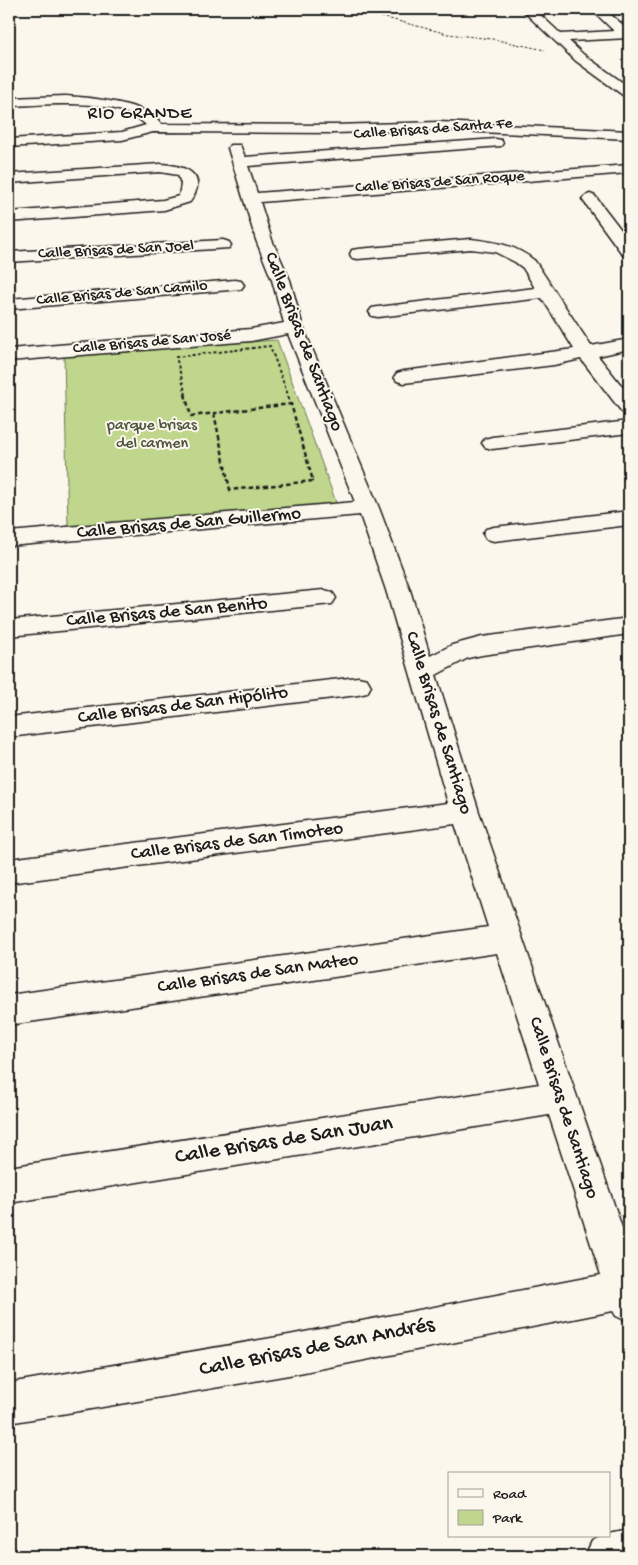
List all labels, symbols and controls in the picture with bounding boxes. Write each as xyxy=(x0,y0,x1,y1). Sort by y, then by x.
district label: RIO GRANDE xyxy=(88,104,192,125)
street label: Calle Brisas de Santa Fe xyxy=(353,115,514,145)
street label: Calle Brisas de San Roque xyxy=(355,168,526,198)
street label: Calle Brisas de San Joel xyxy=(38,237,194,265)
street label: Calle Brisas de Santiago xyxy=(258,249,348,435)
street label: Calle Brisas de San Camilo xyxy=(36,277,208,311)
street label: Calle Brisas de San José xyxy=(72,327,232,359)
park label: parque brisas del carmen xyxy=(106,417,198,454)
street label: Calle Brisas de San Guillermo xyxy=(76,503,302,545)
street label: Calle Brisas de San Benito xyxy=(66,593,269,633)
street label: Calle Brisas de Santiago xyxy=(399,629,477,817)
street label: Calle Brisas de San Hipólito xyxy=(77,682,290,730)
street label: Calle Brisas de San Timoteo xyxy=(130,818,345,866)
street label: Calle Brisas de San Mateo xyxy=(156,948,360,999)
street label: Calle Brisas de Santiago xyxy=(523,1014,603,1202)
street label: Calle Brisas de San Juan xyxy=(173,1111,395,1171)
street label: Calle Brisas de San Andrés xyxy=(197,1312,438,1384)
legend xyxy=(448,1472,610,1538)
text: Road xyxy=(493,1486,527,1504)
text: Park xyxy=(492,1510,523,1528)

